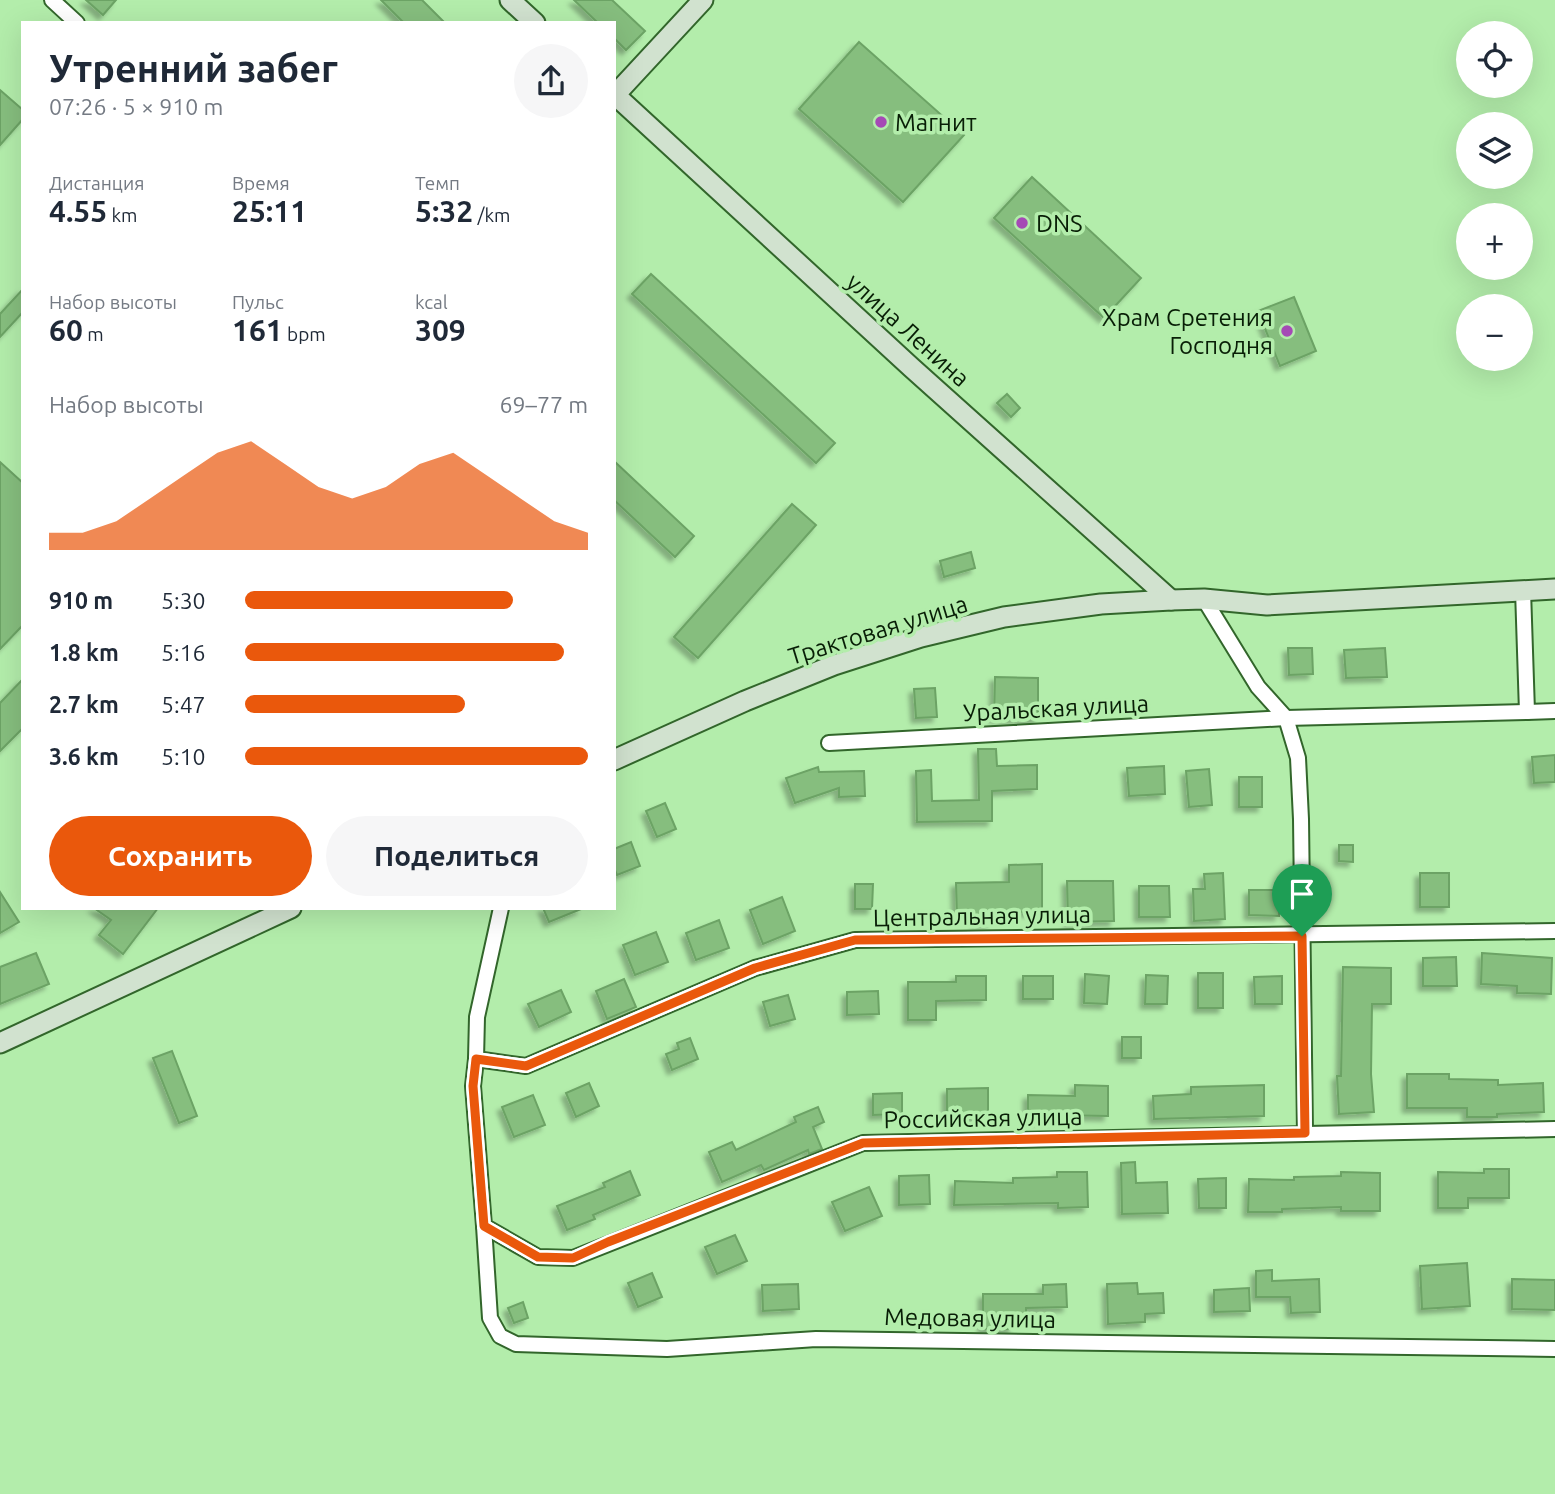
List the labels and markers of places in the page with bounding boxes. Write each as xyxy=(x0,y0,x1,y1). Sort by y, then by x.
place label: Магнит xyxy=(895,109,977,136)
marker: Магнит xyxy=(873,114,889,130)
place label: DNS xyxy=(1036,210,1083,237)
marker: DNS xyxy=(1014,215,1030,231)
place label: Храм Сретения Господня xyxy=(1102,304,1273,359)
marker: Храм Сретения Господня xyxy=(1279,323,1295,339)
pin xyxy=(1272,864,1332,936)

